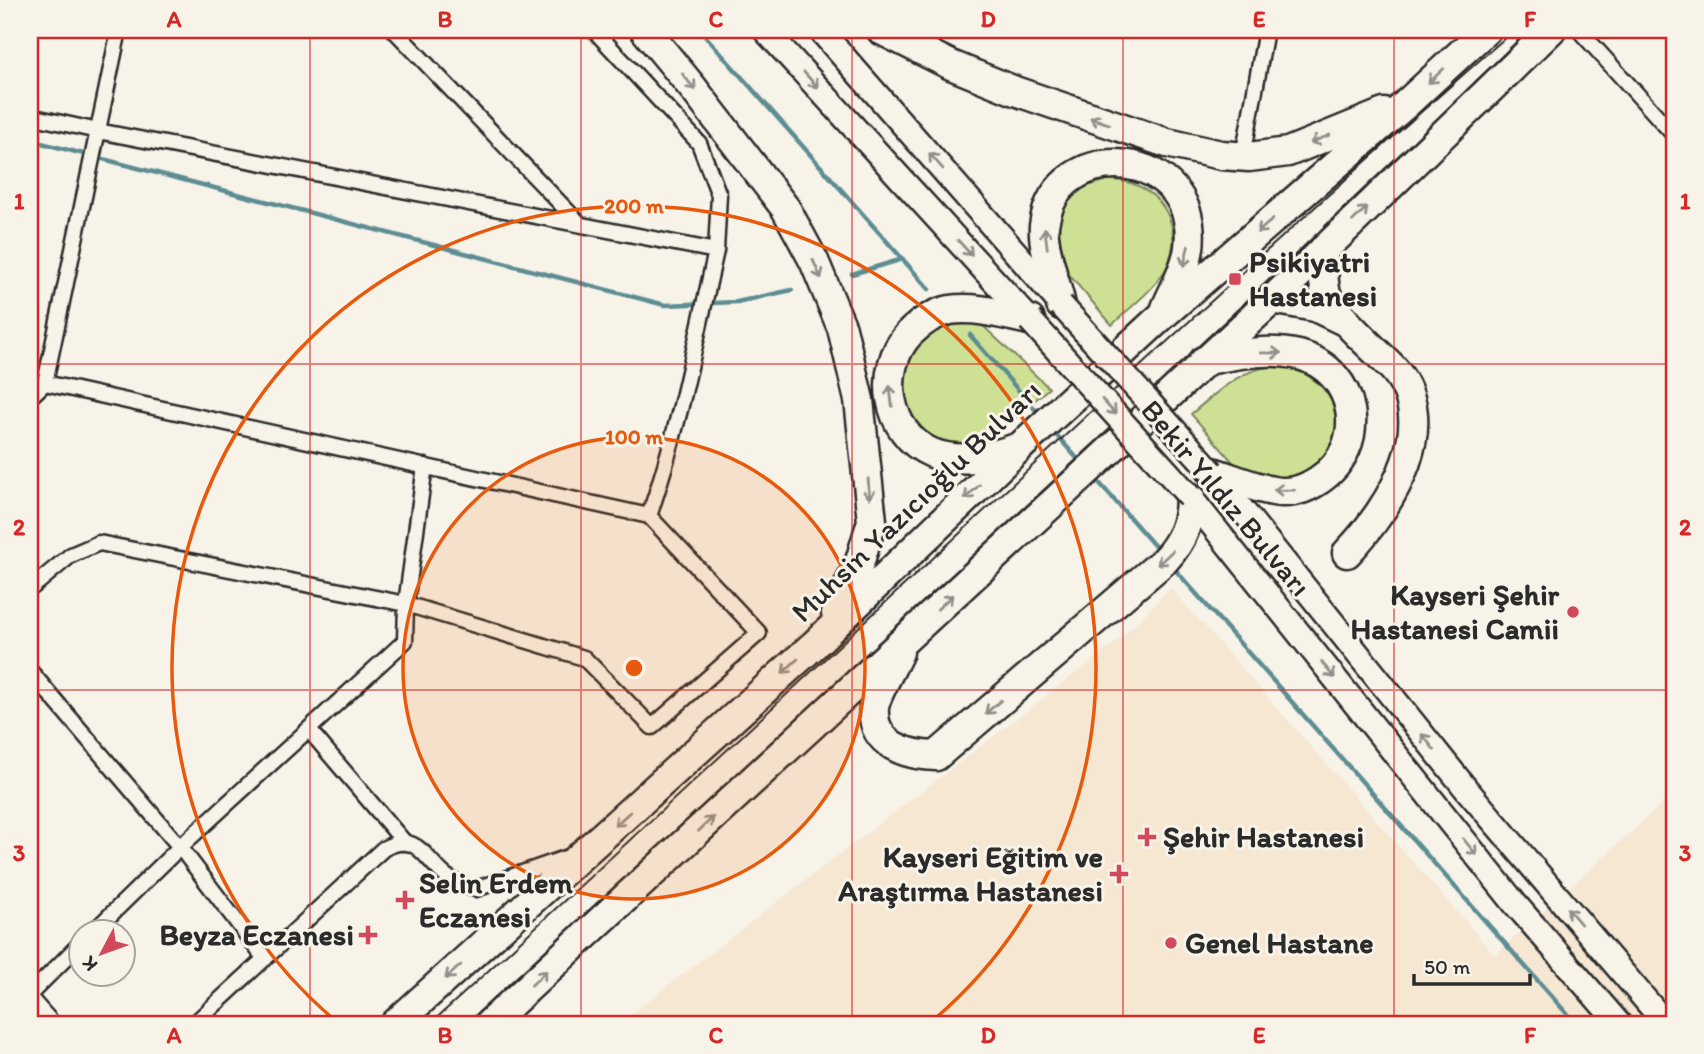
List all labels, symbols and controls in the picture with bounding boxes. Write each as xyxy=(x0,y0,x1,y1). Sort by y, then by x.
text: A xyxy=(166,5,182,33)
text: B xyxy=(438,5,453,33)
text: C xyxy=(709,5,724,33)
text: D xyxy=(980,5,996,33)
text: E xyxy=(1253,5,1266,33)
text: F xyxy=(1524,5,1537,33)
one-way arrow xyxy=(1427,68,1445,84)
one-way arrow xyxy=(803,71,819,89)
one-way arrow xyxy=(681,73,697,91)
one-way arrow xyxy=(1089,114,1111,127)
one-way arrow xyxy=(1309,133,1331,146)
one-way arrow xyxy=(927,153,944,170)
text: 1 xyxy=(14,187,25,215)
text: 1 xyxy=(1680,187,1691,215)
text: 200 m xyxy=(604,193,664,218)
one-way arrow xyxy=(1352,206,1369,223)
one-way arrow xyxy=(1256,218,1274,234)
one-way arrow xyxy=(1039,227,1052,250)
one-way arrow xyxy=(956,239,973,256)
place label: Psikiyatri Hastanesi xyxy=(1249,243,1377,314)
one-way arrow xyxy=(1179,244,1192,267)
one-way arrow xyxy=(811,258,824,279)
marker: Psikiyatri Hastanesi xyxy=(1227,271,1243,287)
one-way arrow xyxy=(1259,346,1282,360)
street label: Muhsin Yazıcıoğlu Bulvarı xyxy=(783,372,1048,630)
one-way arrow xyxy=(885,385,898,408)
street label: Bekir Yıldız Bulvarı xyxy=(1133,392,1319,604)
one-way arrow xyxy=(1101,398,1117,416)
text: 100 m xyxy=(605,424,663,449)
one-way arrow xyxy=(863,477,876,500)
one-way arrow xyxy=(1273,483,1296,497)
one-way arrow xyxy=(964,484,981,501)
text: 2 xyxy=(13,513,26,541)
text: 2 xyxy=(1679,513,1692,541)
one-way arrow xyxy=(1157,550,1174,567)
place label: Kayseri Şehir Hastanesi Camii xyxy=(1351,576,1560,647)
one-way arrow xyxy=(936,594,954,610)
marker: Kayseri Şehir Hastanesi Camii xyxy=(1565,604,1581,620)
centre of rings xyxy=(622,656,646,680)
one-way arrow xyxy=(782,658,799,675)
one-way arrow xyxy=(1320,660,1335,678)
one-way arrow xyxy=(984,699,1002,715)
one-way arrow xyxy=(1421,733,1436,751)
one-way arrow xyxy=(613,811,631,827)
one-way arrow xyxy=(697,815,714,832)
place label: Şehir Hastanesi xyxy=(1163,818,1364,855)
marker: Şehir Hastanesi xyxy=(1137,827,1157,847)
place label: Kayseri Eğitim ve Araştırma Hastanesi xyxy=(837,838,1103,909)
one-way arrow xyxy=(1462,838,1477,856)
text: 3 xyxy=(13,839,26,867)
text: 3 xyxy=(1679,839,1692,867)
place label: Selin Erdem Eczanesi xyxy=(419,864,574,935)
marker: Kayseri Eğitim ve Araştırma Hastanesi xyxy=(1109,864,1129,884)
marker: Selin Erdem Eczanesi xyxy=(397,892,413,908)
one-way arrow xyxy=(1566,908,1582,926)
place label: Beyza Eczanesi xyxy=(159,916,354,953)
north arrow xyxy=(66,918,136,988)
place label: Genel Hastane xyxy=(1185,924,1373,961)
marker: Beyza Eczanesi xyxy=(360,927,376,943)
marker: Genel Hastane xyxy=(1163,935,1179,951)
scale bar xyxy=(1414,942,1529,986)
text: K xyxy=(76,951,102,976)
text: 50 m xyxy=(1424,954,1471,979)
one-way arrow xyxy=(444,964,462,980)
one-way arrow xyxy=(530,970,548,986)
text: A xyxy=(166,1021,182,1049)
text: B xyxy=(438,1021,453,1049)
text: C xyxy=(709,1021,724,1049)
text: D xyxy=(980,1021,996,1049)
text: E xyxy=(1253,1021,1266,1049)
text: F xyxy=(1524,1021,1537,1049)

